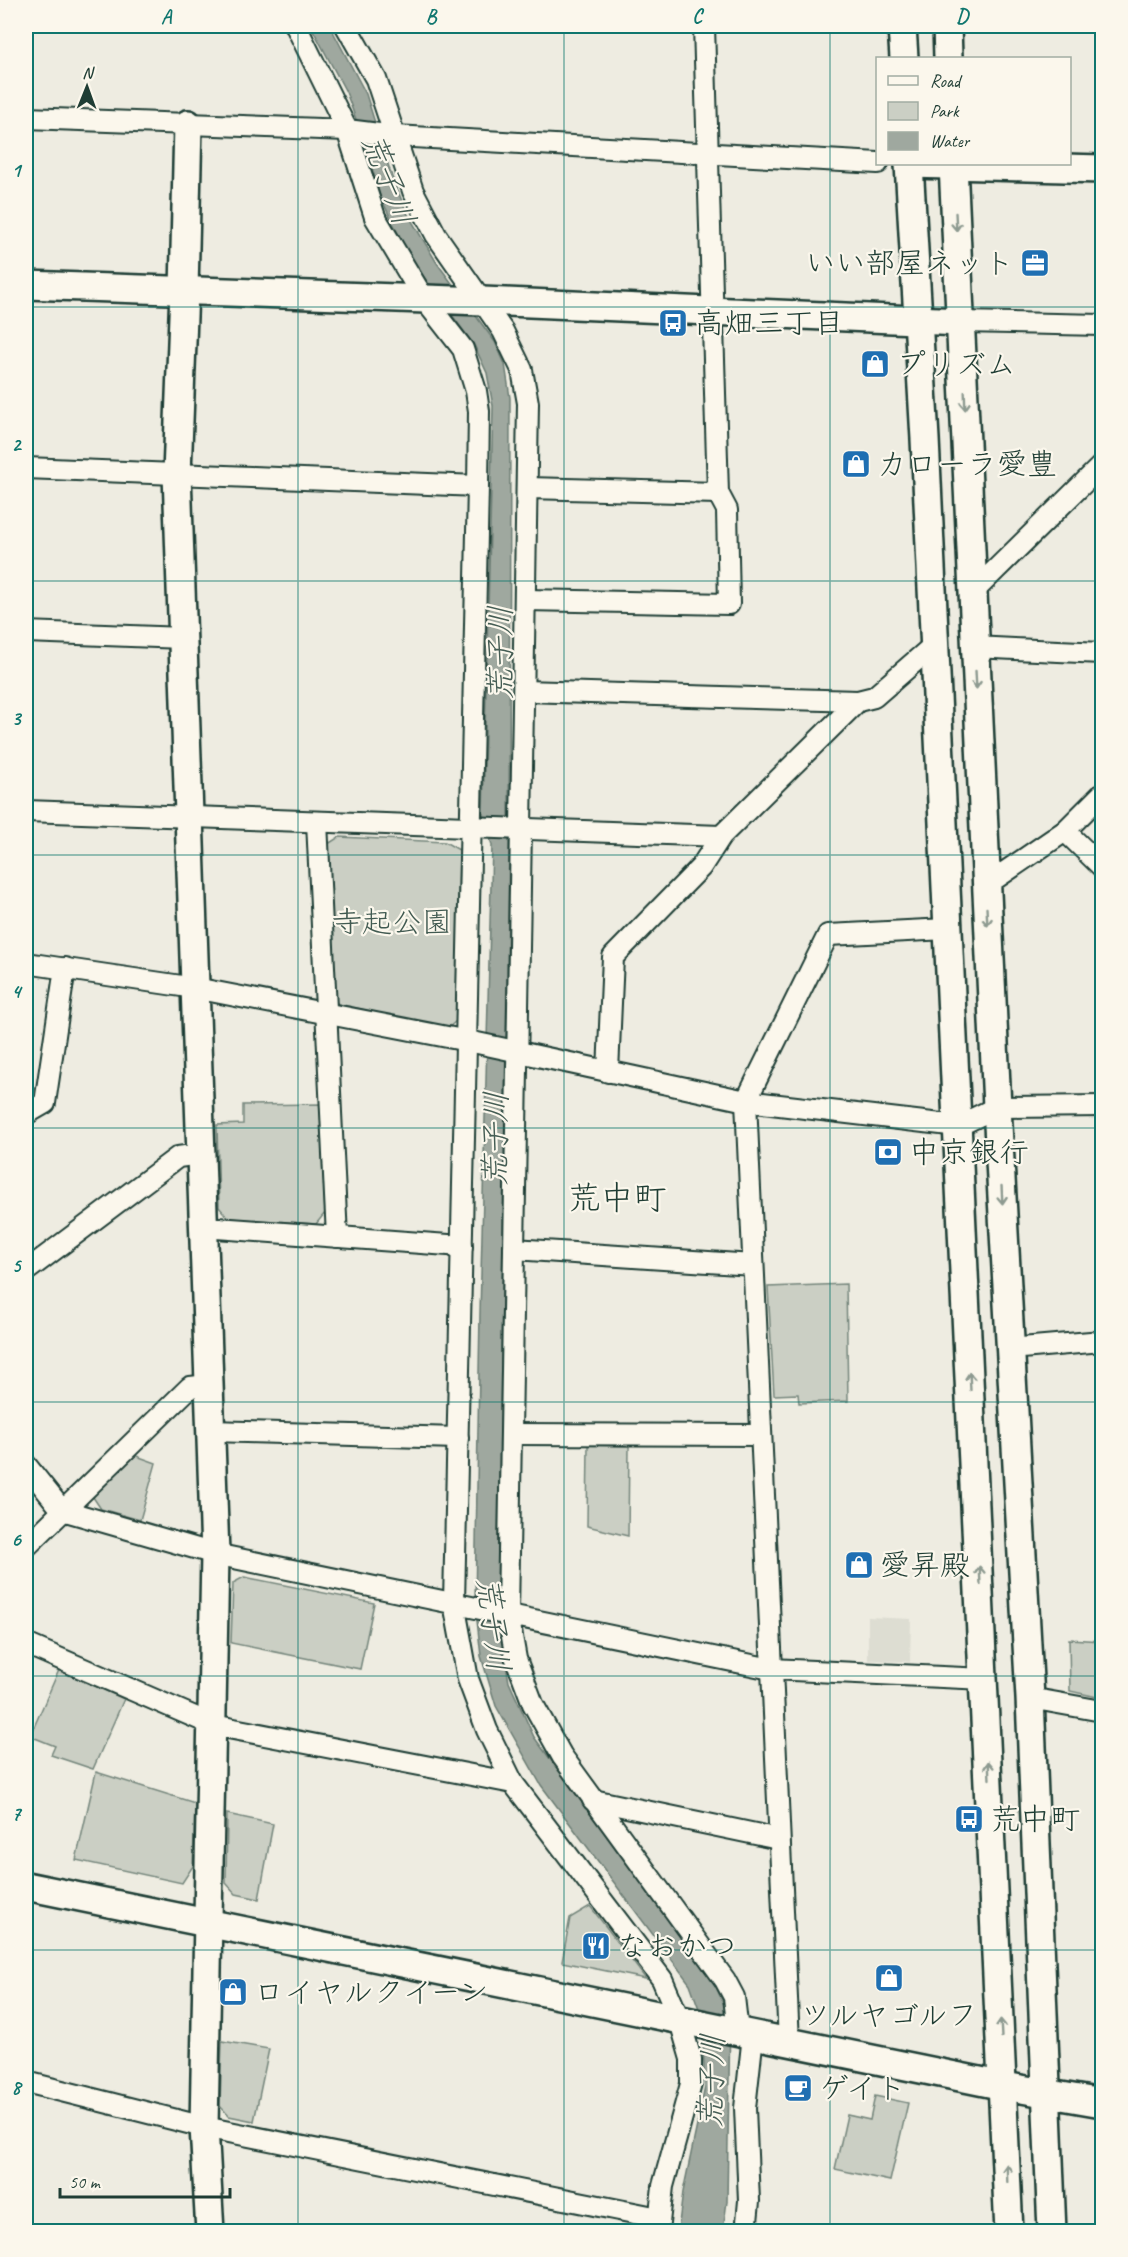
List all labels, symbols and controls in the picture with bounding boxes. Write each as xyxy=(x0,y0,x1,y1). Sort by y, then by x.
text: A xyxy=(161,4,173,29)
text: B xyxy=(426,4,438,29)
text: C xyxy=(692,4,704,29)
text: D xyxy=(956,4,970,29)
north arrow xyxy=(57,57,117,117)
legend xyxy=(876,57,1071,165)
text: N xyxy=(82,63,95,83)
text: Road xyxy=(930,70,963,92)
text: Park xyxy=(930,100,960,122)
water label: 荒子川 xyxy=(352,127,425,231)
text: Water xyxy=(930,130,971,152)
text: 1 xyxy=(12,158,23,183)
one-way arrow xyxy=(951,212,962,232)
place label: いい部屋ネット xyxy=(805,244,1014,282)
office icon: いい部屋ネット xyxy=(1019,247,1051,279)
place label: 高畑三丁目 xyxy=(694,304,844,342)
bus stop icon: 高畑三丁目 xyxy=(657,307,689,339)
place label: プリズム xyxy=(896,345,1016,383)
shop icon: プリズム xyxy=(859,348,891,380)
one-way arrow xyxy=(959,391,970,411)
text: 2 xyxy=(12,432,23,457)
place label: カローラ愛豊 xyxy=(877,445,1057,483)
shop icon: カローラ愛豊 xyxy=(840,448,872,480)
water label: 荒子川 xyxy=(480,605,521,701)
one-way arrow xyxy=(970,669,981,689)
text: 3 xyxy=(12,706,23,731)
park label: 寺起公園 xyxy=(332,903,452,941)
one-way arrow xyxy=(982,906,993,926)
text: 4 xyxy=(12,979,24,1004)
water label: 荒子川 xyxy=(474,1091,517,1187)
place label: 中京銀行 xyxy=(909,1133,1029,1171)
bank icon: 中京銀行 xyxy=(872,1136,904,1168)
district label: 荒中町 xyxy=(568,1177,667,1219)
one-way arrow xyxy=(996,1185,1007,1205)
text: 5 xyxy=(12,1253,23,1278)
one-way arrow xyxy=(965,1371,976,1391)
text: 6 xyxy=(11,1527,22,1552)
place label: 愛昇殿 xyxy=(880,1546,970,1584)
shop icon: 愛昇殿 xyxy=(843,1549,875,1581)
one-way arrow xyxy=(974,1566,985,1586)
water label: 荒子川 xyxy=(467,1574,520,1674)
one-way arrow xyxy=(983,1761,994,1781)
place label: 荒中町 xyxy=(990,1800,1080,1838)
text: 7 xyxy=(12,1801,23,1826)
bus stop icon: 荒中町 xyxy=(953,1803,985,1835)
place label: なおかつ xyxy=(617,1927,737,1965)
restaurant icon: なおかつ xyxy=(580,1930,612,1962)
shop icon: ツルヤゴルフ xyxy=(873,1962,905,1994)
place label: ロイヤルクイーン xyxy=(254,1973,489,2011)
shop icon: ロイヤルクイーン xyxy=(217,1976,249,2008)
place label: ツルヤゴルフ xyxy=(800,1996,978,2034)
one-way arrow xyxy=(995,2018,1006,2038)
water label: 荒子川 xyxy=(689,2032,734,2130)
place label: ゲイト xyxy=(819,2069,906,2107)
cafe icon: ゲイト xyxy=(782,2072,814,2104)
text: 8 xyxy=(12,2075,24,2100)
scale bar xyxy=(60,2161,230,2199)
one-way arrow xyxy=(1002,2164,1013,2184)
text: 50 m xyxy=(69,2171,102,2193)

